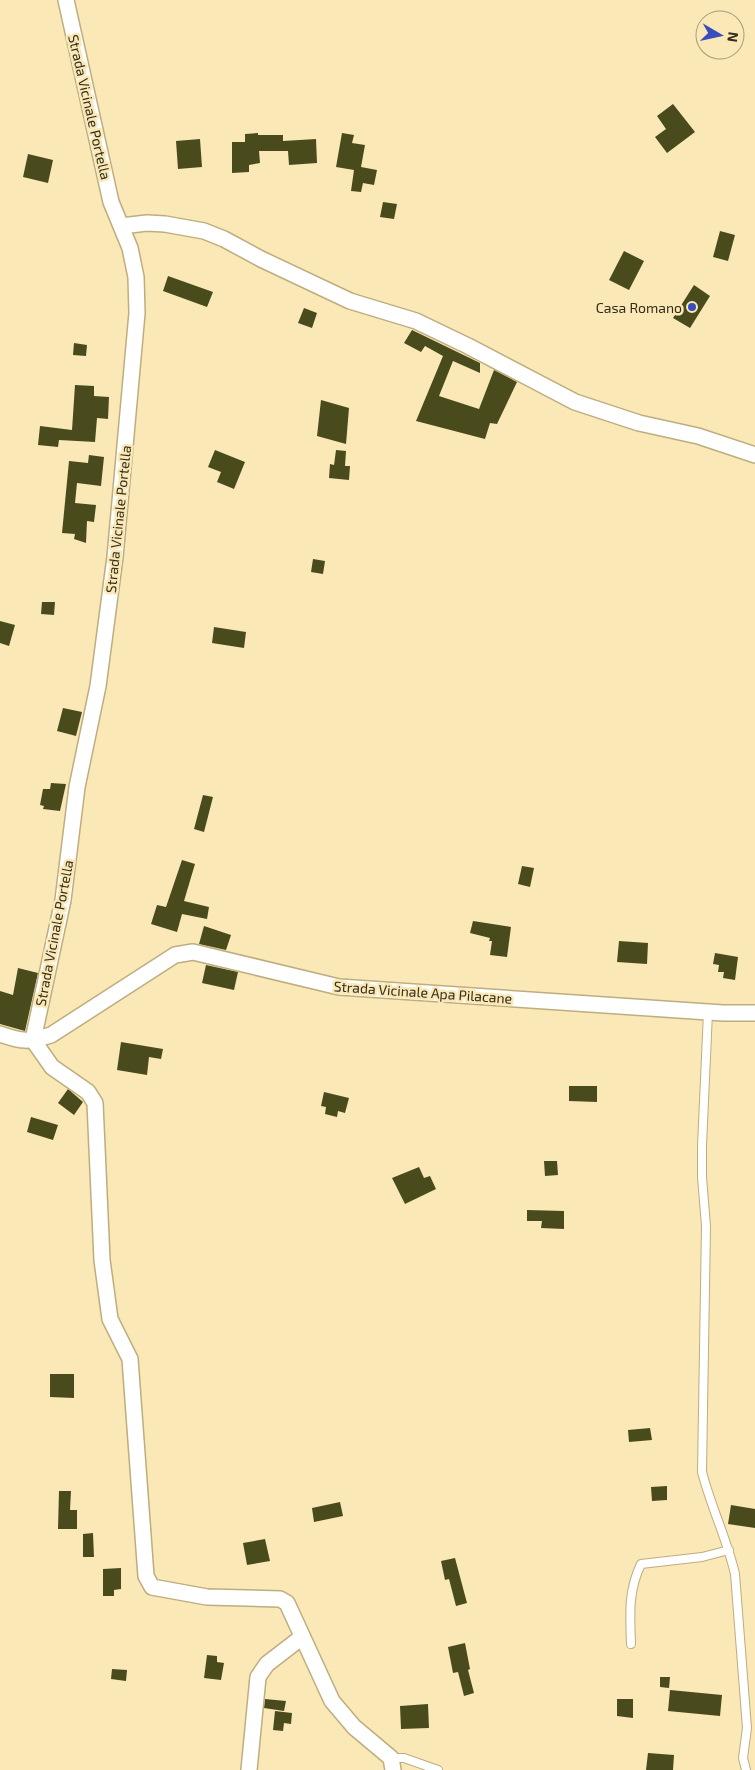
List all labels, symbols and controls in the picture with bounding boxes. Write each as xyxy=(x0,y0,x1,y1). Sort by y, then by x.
north arrow xyxy=(695,10,745,60)
text: N xyxy=(724,31,743,43)
street label: Strada Vicinale Portella xyxy=(65,33,115,181)
place label: Casa Romano xyxy=(596,299,682,316)
marker: Casa Romano xyxy=(686,301,698,313)
street label: Strada Vicinale Portella xyxy=(102,444,134,594)
street label: Strada Vicinale Portella xyxy=(31,859,77,1007)
street label: Strada Vicinale Apa Pilacane xyxy=(333,977,513,1007)

